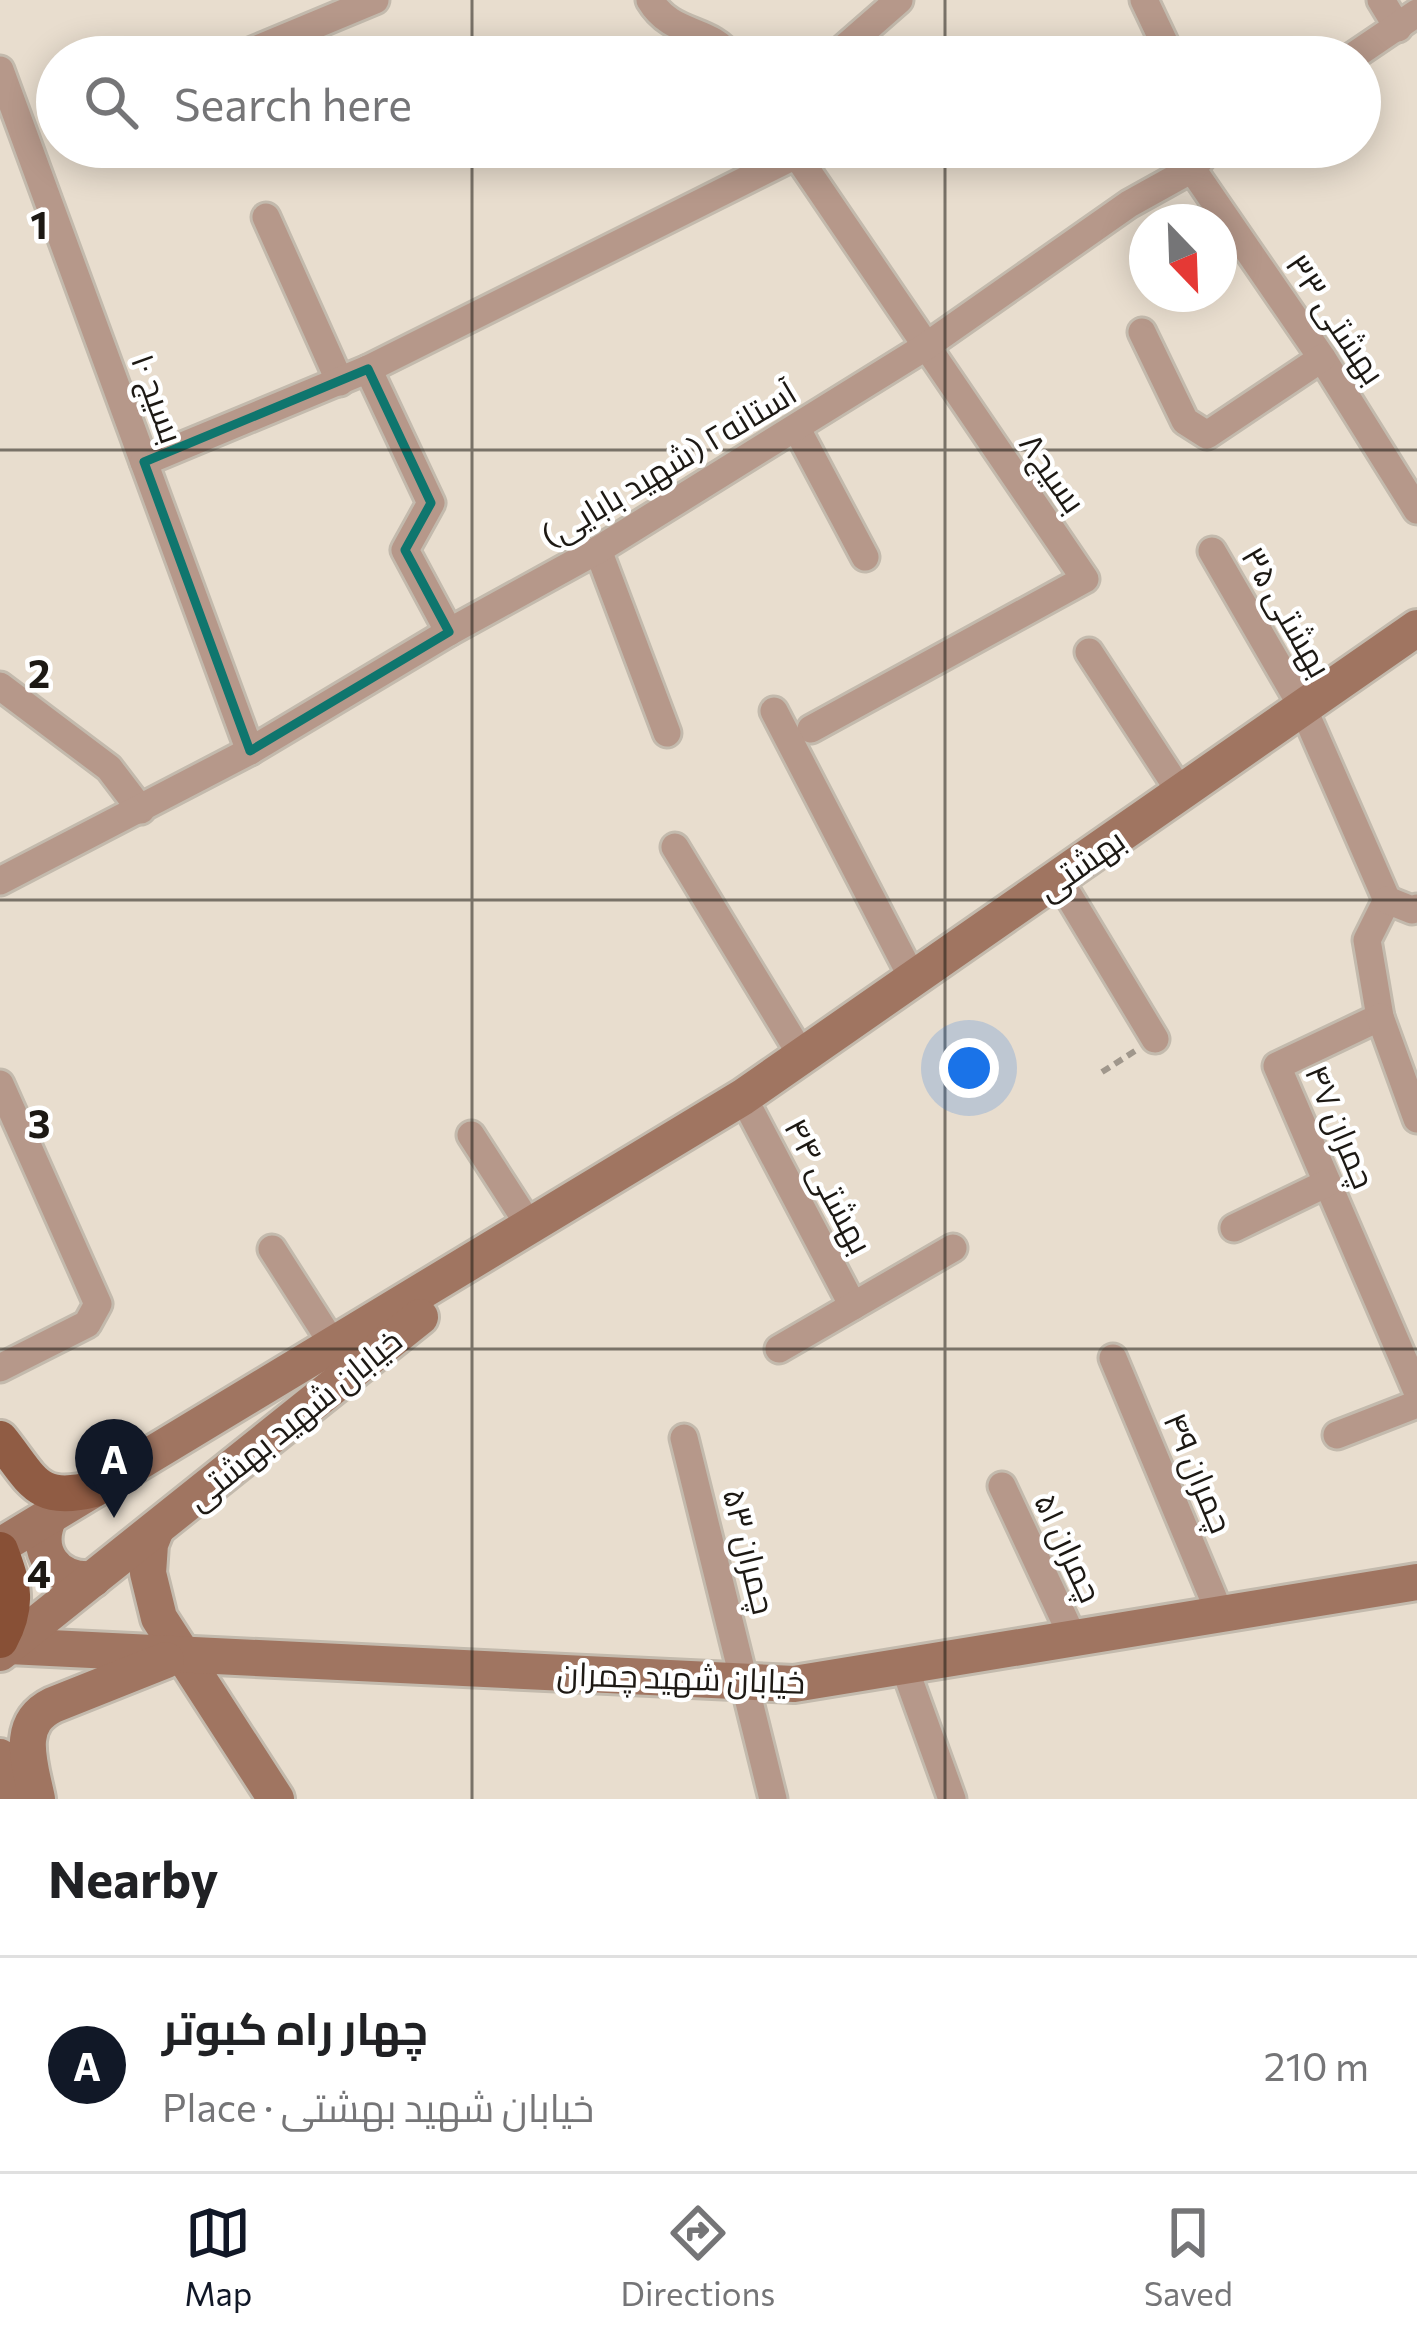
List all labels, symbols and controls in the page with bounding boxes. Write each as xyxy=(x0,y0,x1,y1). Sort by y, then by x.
search box xyxy=(36,36,1381,168)
icon: search xyxy=(78,69,144,135)
text: Search here xyxy=(174,75,412,130)
text: 1 xyxy=(30,199,48,247)
north arrow xyxy=(1129,204,1237,312)
street label: بهشتی ۳۳ xyxy=(1277,245,1396,392)
street label: بسیج ۱۰ xyxy=(120,348,194,450)
street label: آستانه۲ (شهید بابایی) xyxy=(533,371,804,557)
street label: بسیج۸ xyxy=(1009,424,1096,522)
street label: بهشتی ۳۵ xyxy=(1232,538,1342,685)
text: 2 xyxy=(28,648,50,696)
street label: بهشتی xyxy=(1028,818,1133,909)
your location xyxy=(939,1038,999,1098)
street label: چمران ۴۷ xyxy=(1295,1058,1386,1195)
text: 3 xyxy=(28,1098,50,1146)
street label: بهشتی ۴۴ xyxy=(775,1110,883,1261)
street label: خیابان شهید بهشتی xyxy=(177,1319,410,1519)
street label: چمران ۴۹ xyxy=(1154,1406,1244,1540)
pin: A xyxy=(75,1419,153,1518)
street label: چمران ۵۳ xyxy=(713,1484,786,1619)
street label: چمران ۵۱ xyxy=(1024,1486,1113,1609)
text: 4 xyxy=(27,1548,51,1596)
street label: خیابان شهید چمران xyxy=(556,1651,806,1704)
text: Nearby xyxy=(48,1846,218,1909)
text: چهار راه کبوتر xyxy=(162,1999,428,2054)
text: A xyxy=(73,2041,101,2089)
text: 210 m xyxy=(1264,2041,1369,2089)
text: Place · خیابان شهید بهشتی xyxy=(162,2082,594,2130)
tab: Map xyxy=(184,2200,252,2313)
tab: Directions xyxy=(621,2200,775,2313)
tab: Saved xyxy=(1144,2200,1233,2313)

